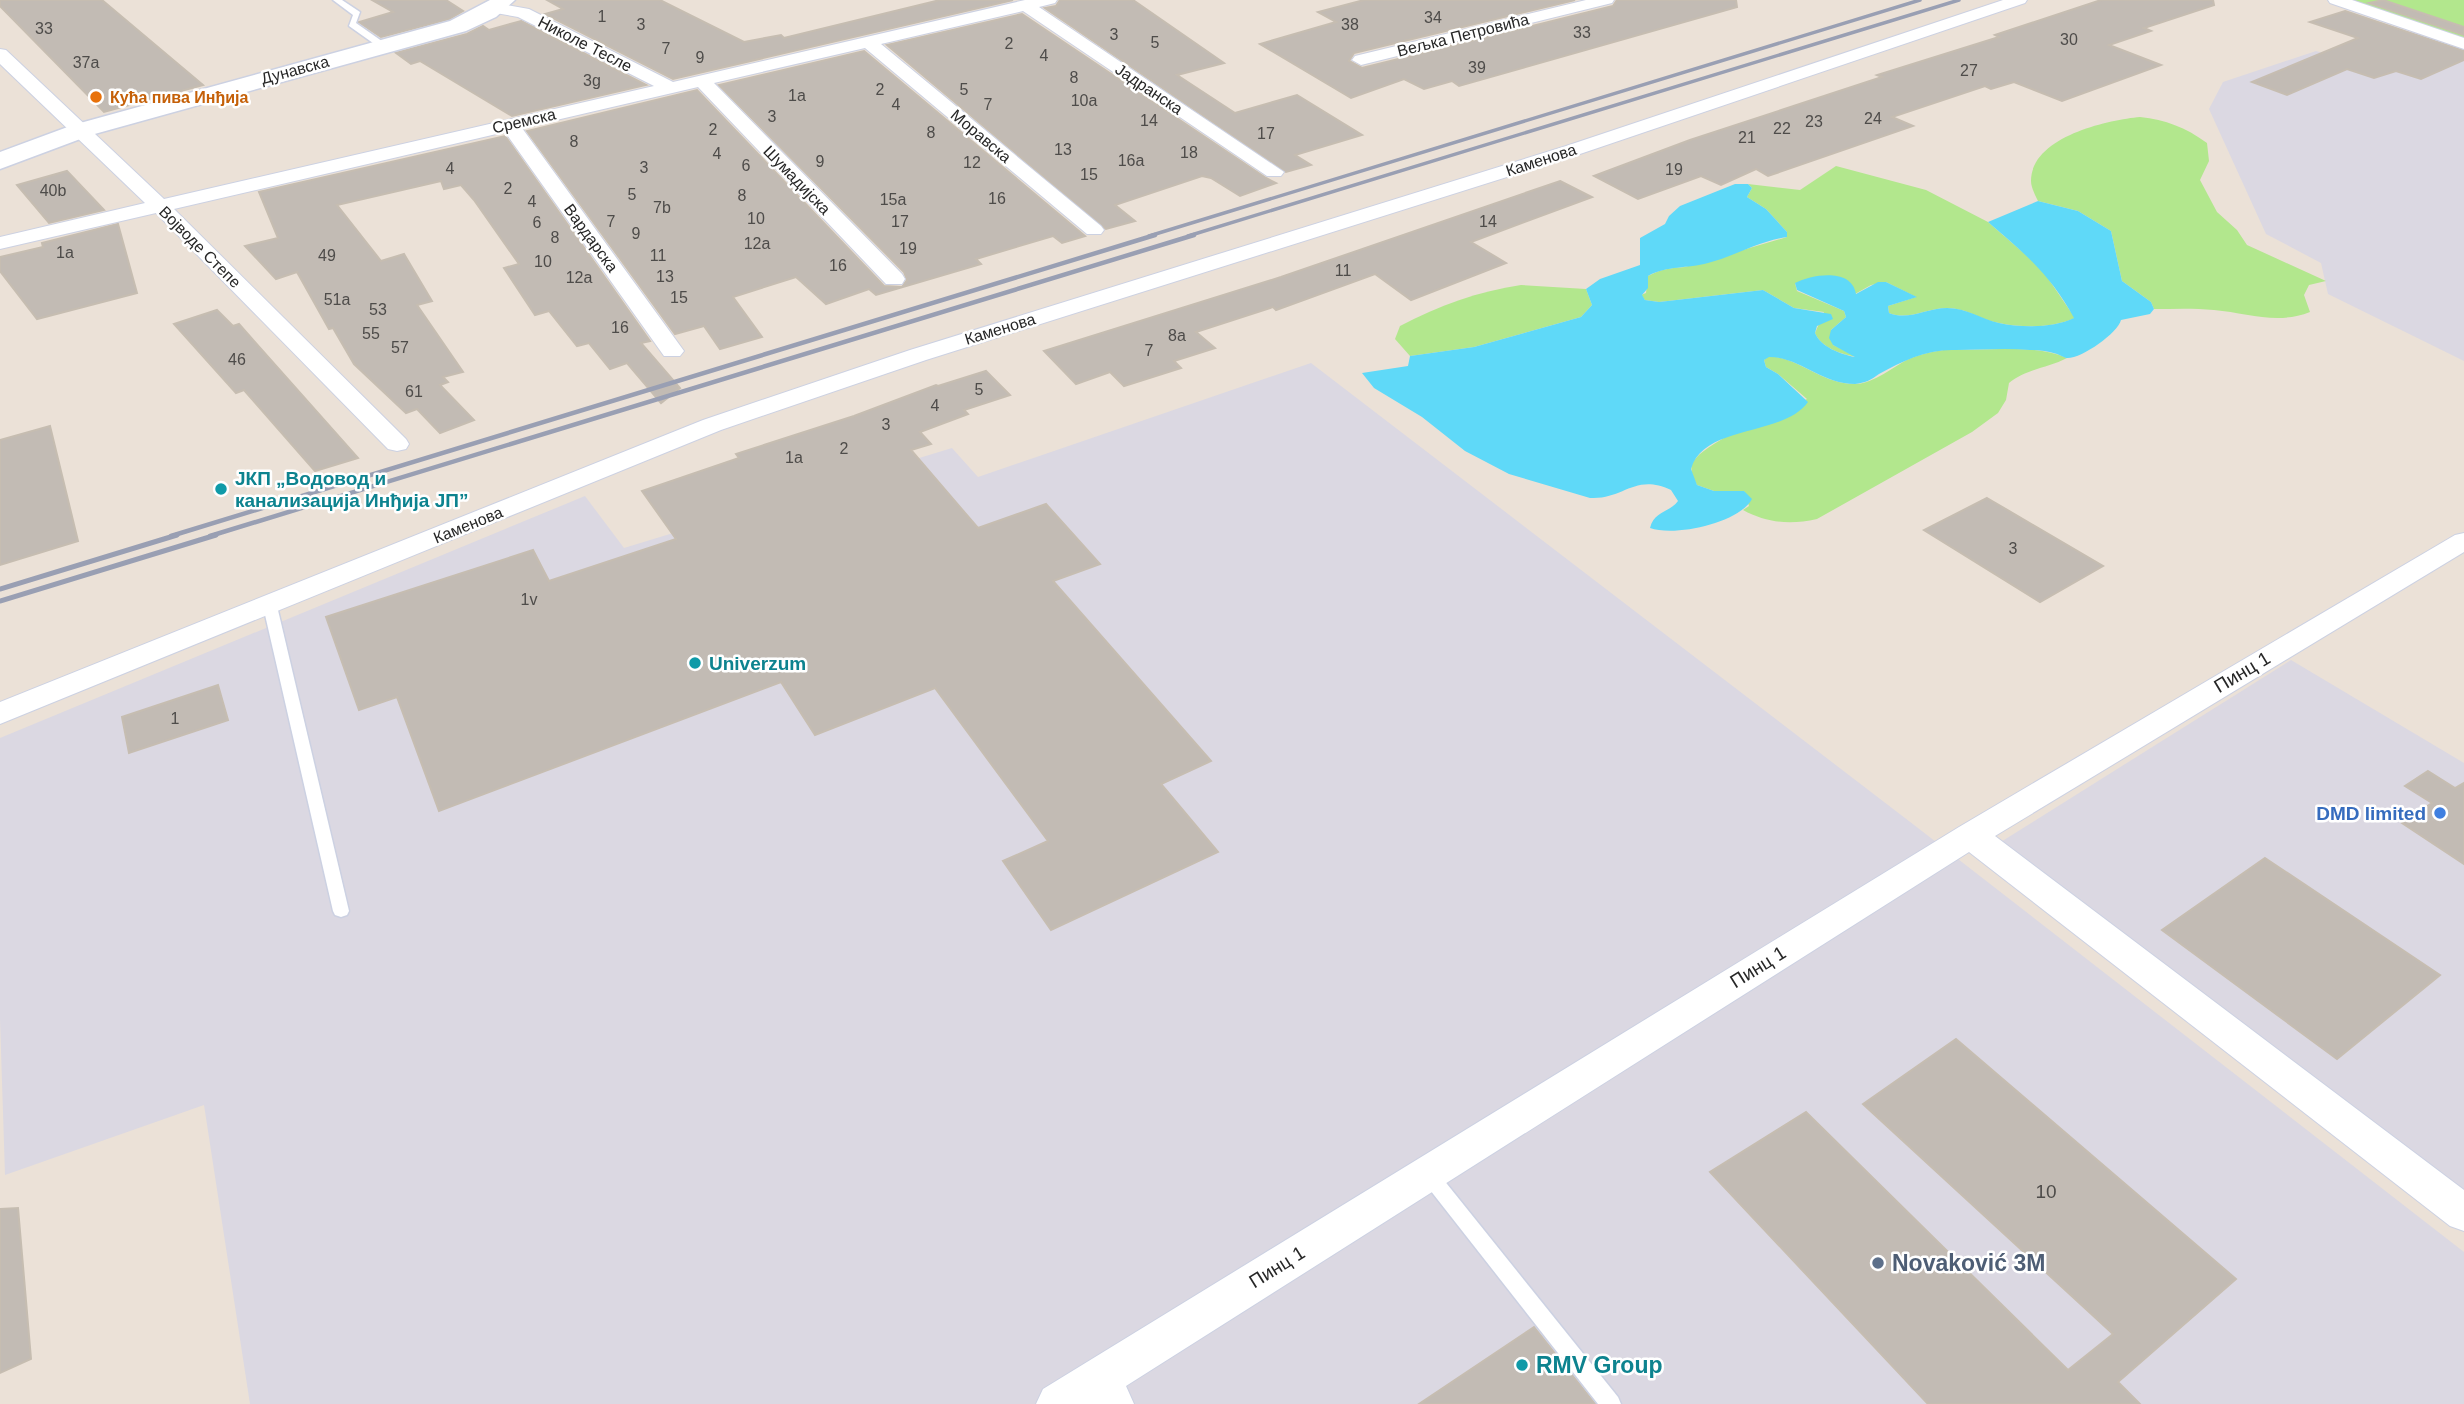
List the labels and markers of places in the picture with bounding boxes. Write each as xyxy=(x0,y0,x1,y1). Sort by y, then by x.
marker: Кућа пива Инђија xyxy=(88,89,104,105)
place label: Кућа пива Инђија xyxy=(110,89,248,106)
place label: ЈКП „Водовод и канализација Инђија ЈП” xyxy=(235,468,468,511)
marker: ЈКП „Водовод и канализација Инђија ЈП” xyxy=(213,481,229,497)
place label: Univerzum xyxy=(709,653,806,674)
marker: Univerzum xyxy=(687,655,703,671)
place label: DMD limited xyxy=(2316,803,2426,824)
marker: DMD limited xyxy=(2432,805,2448,821)
place label: Novaković 3M xyxy=(1892,1250,2045,1276)
marker: Novaković 3M xyxy=(1870,1255,1886,1271)
place label: RMV Group xyxy=(1536,1352,1663,1378)
marker: RMV Group xyxy=(1514,1357,1530,1373)

